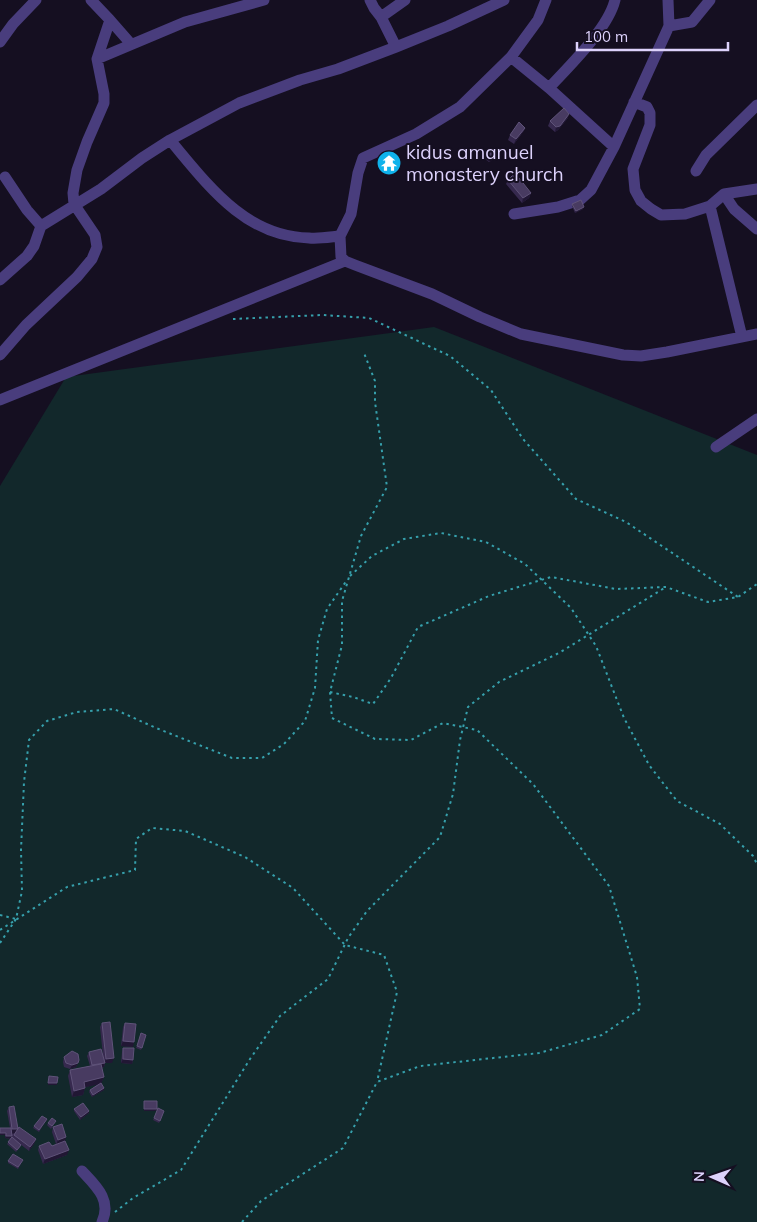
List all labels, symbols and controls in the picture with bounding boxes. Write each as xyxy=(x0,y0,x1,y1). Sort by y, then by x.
scale bar xyxy=(577,20,728,52)
text: 100 m xyxy=(584,27,628,46)
place label: kidus amanuel monastery church xyxy=(406,140,564,186)
temple icon: kidus amanuel monastery church xyxy=(376,150,402,176)
north arrow xyxy=(687,1152,737,1202)
text: N xyxy=(690,1171,708,1182)

